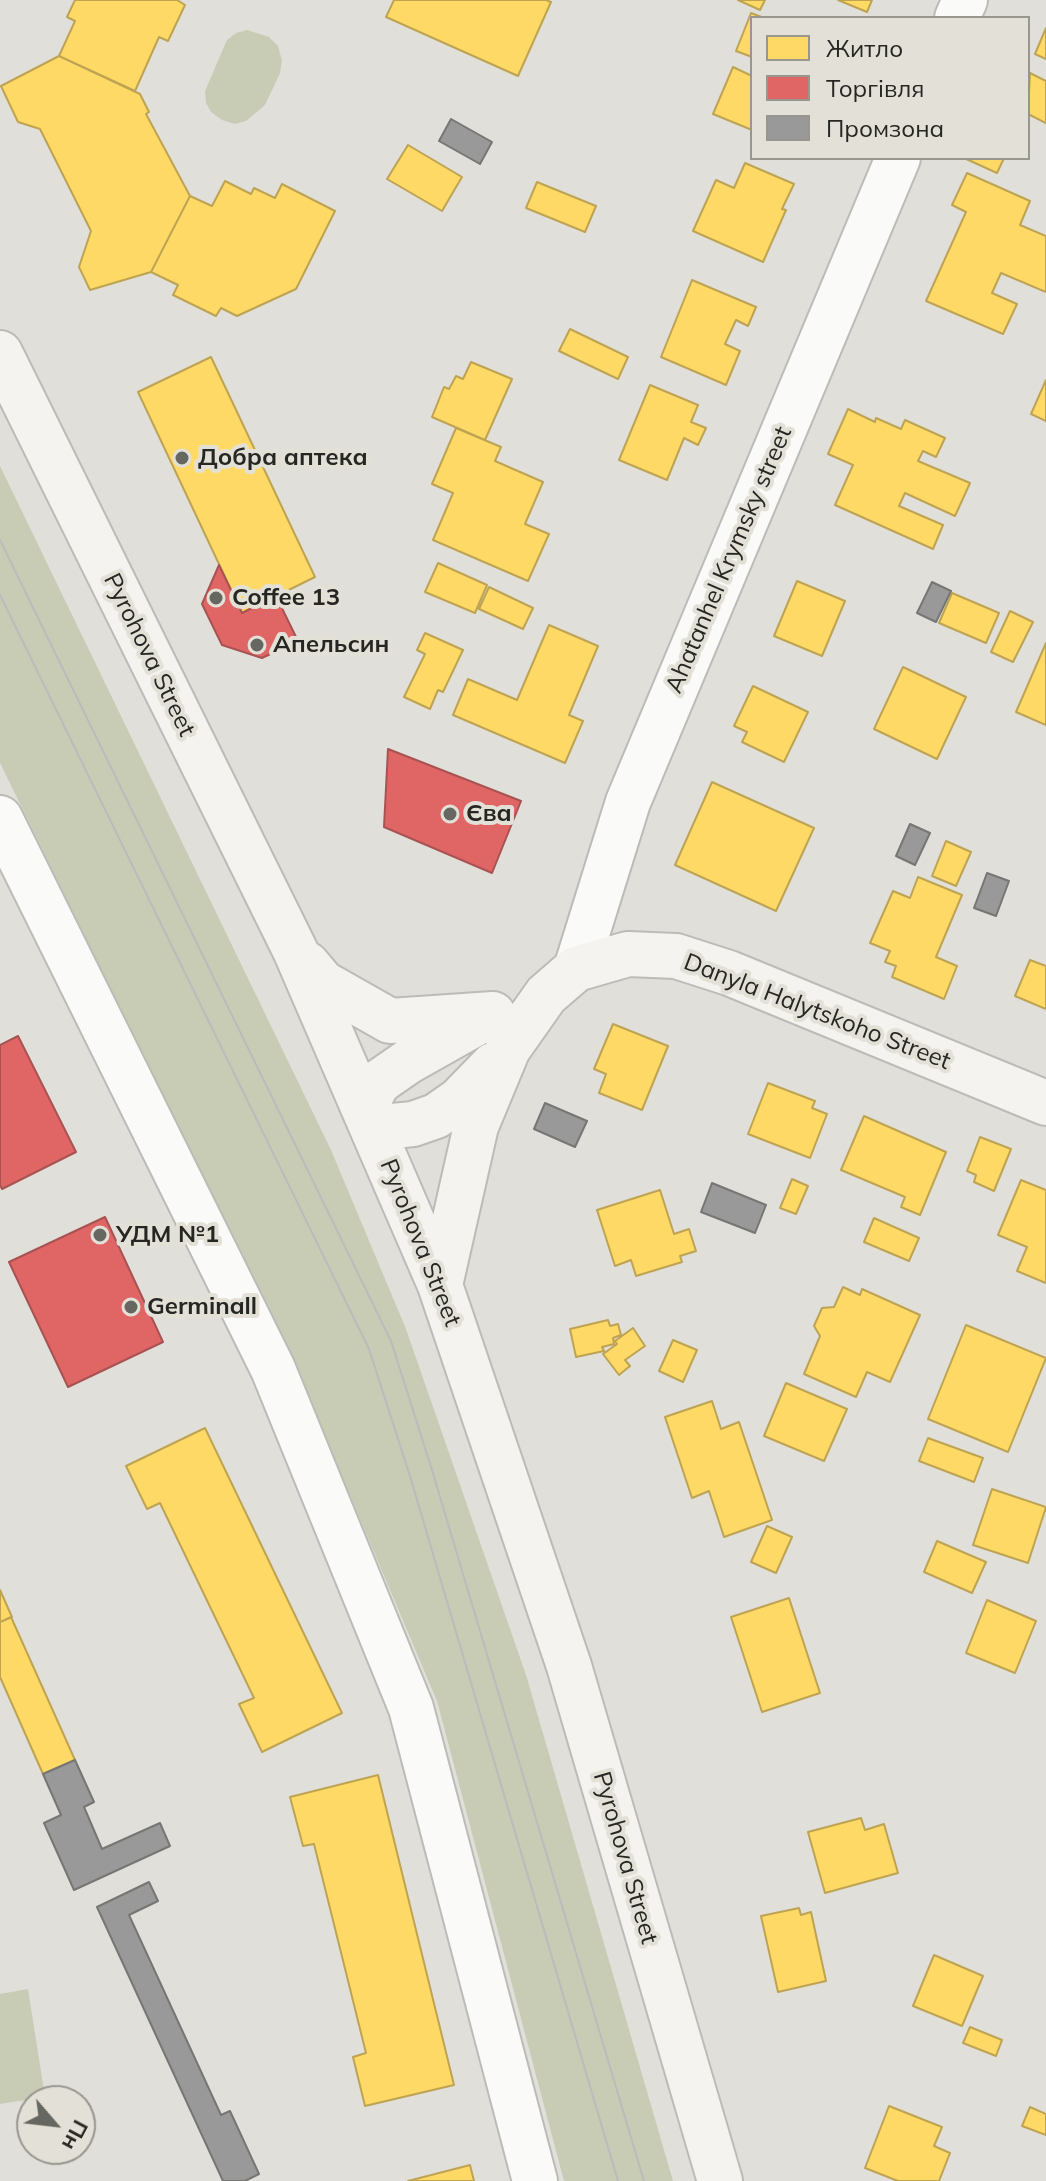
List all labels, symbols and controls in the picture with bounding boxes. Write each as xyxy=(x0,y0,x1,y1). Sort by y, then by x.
legend xyxy=(750,16,1030,160)
text: Житло xyxy=(826,33,903,63)
text: Торгівля xyxy=(826,73,925,103)
text: Промзона xyxy=(826,113,944,143)
street label: Ahatanhel Krymsky street xyxy=(660,422,798,698)
place label: Добра аптека xyxy=(198,444,368,472)
marker: Добра аптека xyxy=(173,449,191,467)
street label: Pyrohova Street xyxy=(97,569,201,741)
place label: Coffee 13 xyxy=(232,584,340,612)
marker: Coffee 13 xyxy=(207,589,225,607)
place label: Апельсин xyxy=(273,631,389,659)
marker: Апельсин xyxy=(248,636,266,654)
place label: Єва xyxy=(466,800,512,828)
marker: Єва xyxy=(441,805,459,823)
street label: Danyla Halytskoho Street xyxy=(680,948,954,1076)
street label: Pyrohova Street xyxy=(373,1155,467,1331)
place label: УДМ №1 xyxy=(116,1221,219,1249)
marker: УДМ №1 xyxy=(91,1226,109,1244)
place label: Germinall xyxy=(147,1293,257,1321)
marker: Germinall xyxy=(122,1298,140,1316)
street label: Pyrohova Street xyxy=(587,1769,663,1947)
north arrow xyxy=(16,2085,96,2165)
text: Пн xyxy=(56,2115,95,2155)

